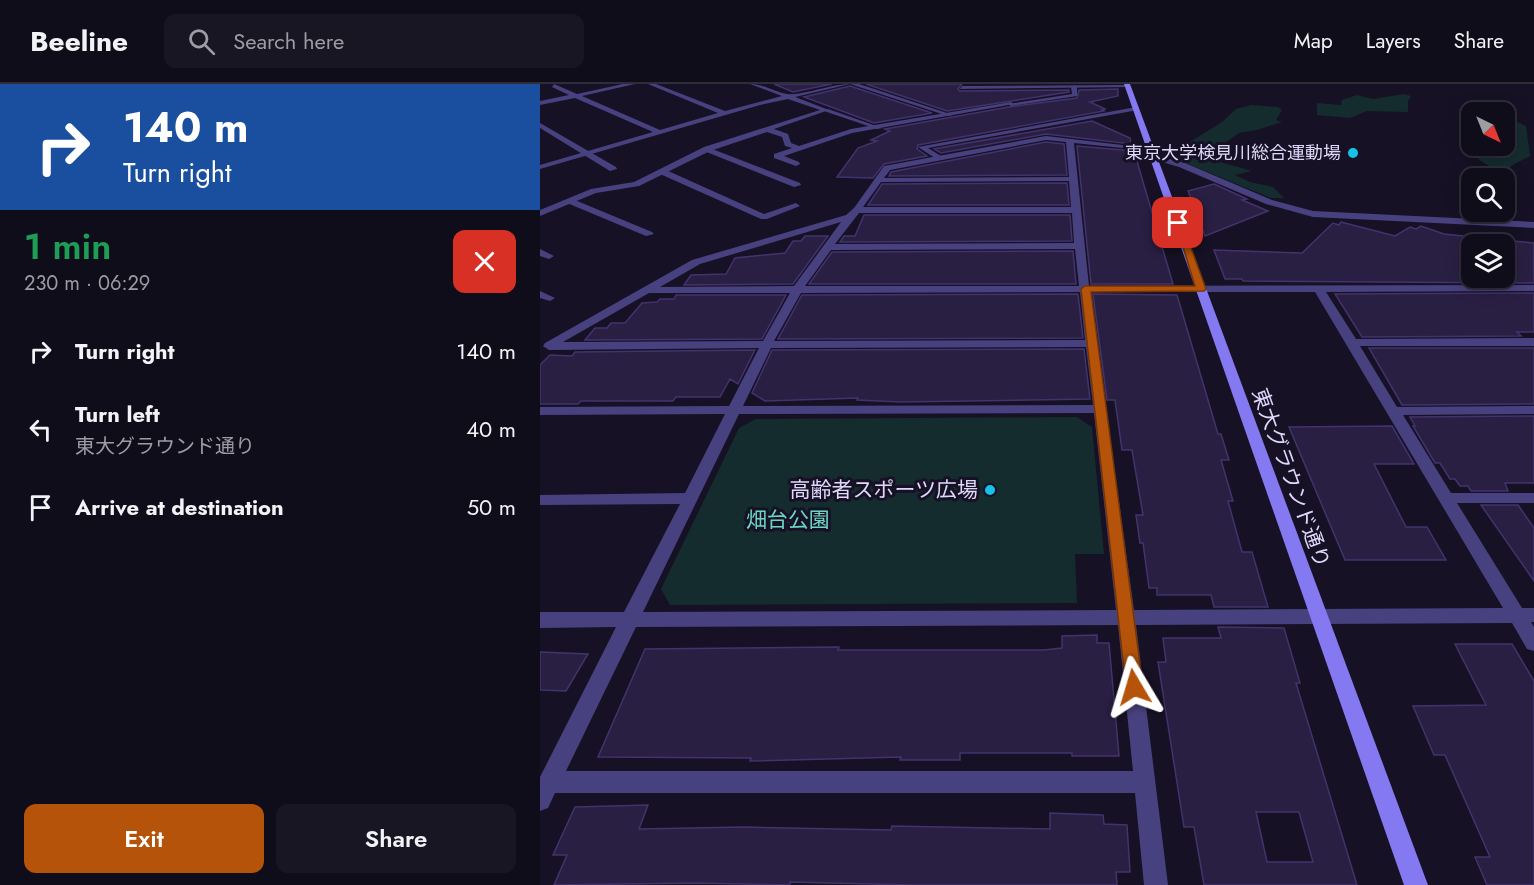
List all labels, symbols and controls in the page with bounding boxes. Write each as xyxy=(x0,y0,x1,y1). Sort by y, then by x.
search box xyxy=(164,14,584,68)
text: Beeline xyxy=(30,21,128,62)
icon: search xyxy=(185,25,218,58)
text: Search here xyxy=(233,25,344,57)
text: Map xyxy=(1294,26,1333,56)
text: Layers xyxy=(1366,26,1421,56)
text: Share xyxy=(1454,26,1504,56)
text: 140 m xyxy=(123,97,249,158)
north arrow xyxy=(1461,102,1515,156)
map controls xyxy=(1461,102,1515,288)
icon: right xyxy=(24,108,102,186)
place label: 東京大学検見川総合運動場 xyxy=(1125,140,1341,166)
marker: 東京大学検見川総合運動場 xyxy=(1346,146,1360,160)
text: Turn right xyxy=(123,153,231,192)
button: search xyxy=(1461,168,1515,222)
pin xyxy=(1152,197,1203,248)
icon: arrive xyxy=(1161,206,1194,239)
text: 1 min xyxy=(24,220,111,272)
button: close xyxy=(453,230,516,293)
button: layers xyxy=(1461,234,1515,288)
text: 230 m · 06:29 xyxy=(24,269,150,298)
icon: right xyxy=(24,335,57,368)
text: Turn right xyxy=(75,335,175,367)
text: 140 m xyxy=(456,335,516,367)
street label: 東大グラウンド通り xyxy=(1245,384,1337,572)
text: Turn left xyxy=(75,398,160,430)
icon: left xyxy=(24,413,57,446)
text: 40 m xyxy=(466,413,516,445)
text: 東大グラウンド通り xyxy=(75,432,255,461)
place label: 高齢者スポーツ広場 xyxy=(789,475,978,505)
marker: 高齢者スポーツ広場 xyxy=(983,483,997,497)
icon: arrive xyxy=(24,491,57,524)
text: Arrive at destination xyxy=(75,491,284,523)
text: 50 m xyxy=(467,491,516,523)
park label: 畑台公園 xyxy=(746,505,830,535)
position arrow xyxy=(1102,655,1166,719)
button: Exit xyxy=(24,804,264,873)
button: Share xyxy=(276,804,516,873)

